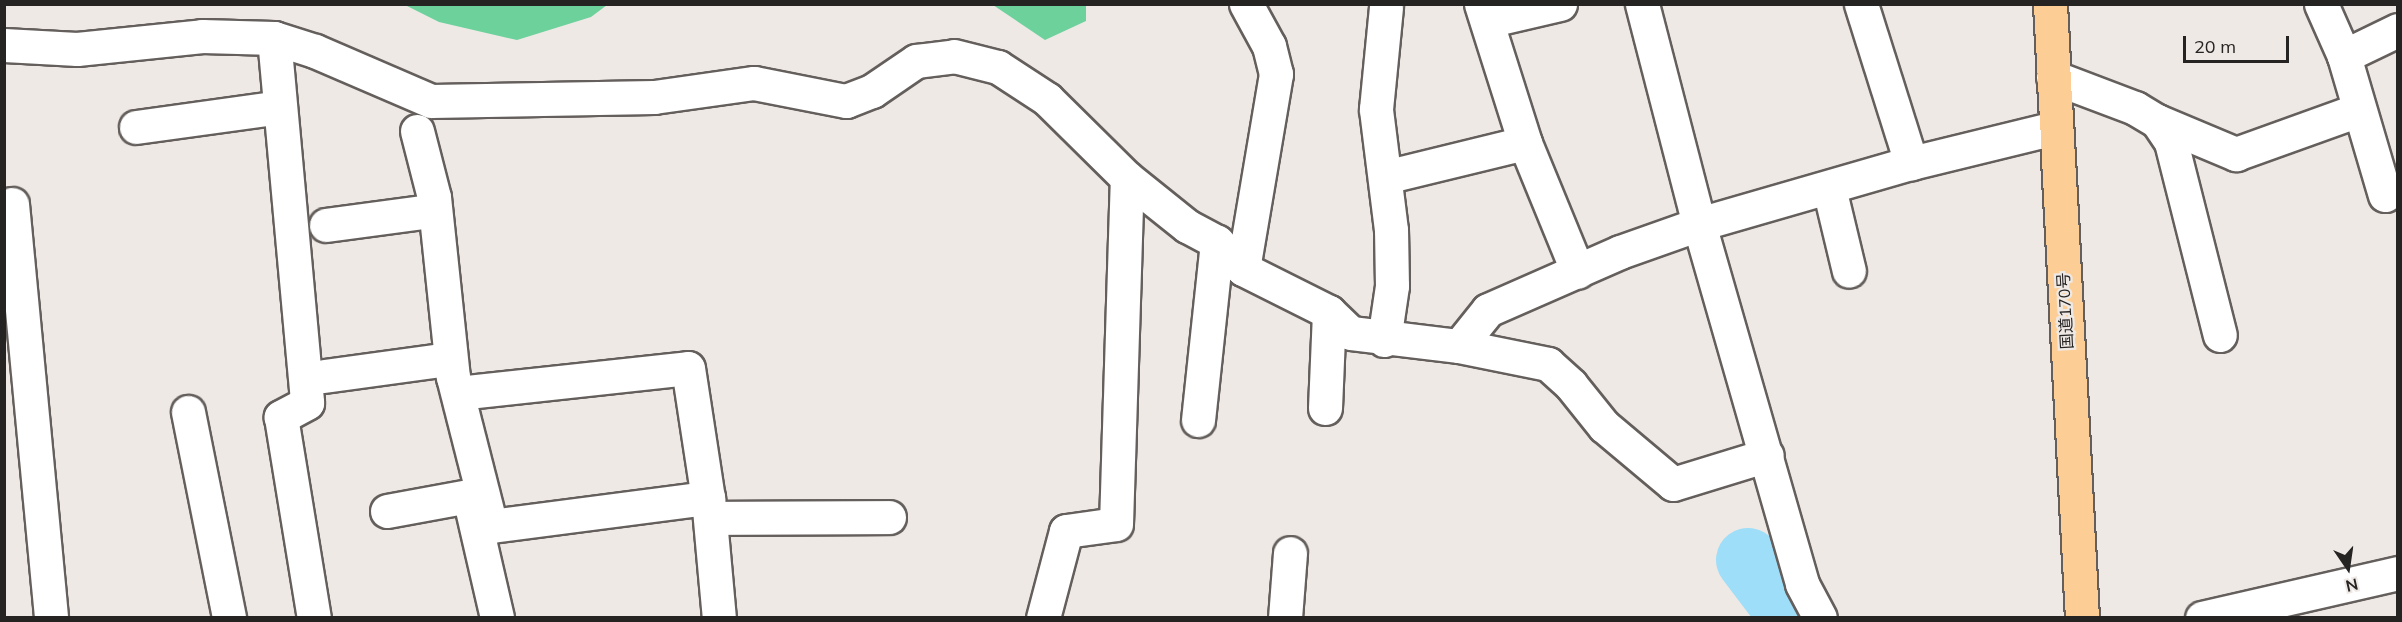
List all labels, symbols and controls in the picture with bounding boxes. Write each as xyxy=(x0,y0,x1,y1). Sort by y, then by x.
scale bar xyxy=(2186,24,2292,62)
text: 20 m xyxy=(2194,35,2236,58)
street label: 国道170号 xyxy=(2053,272,2077,350)
north arrow xyxy=(2318,538,2378,598)
text: N xyxy=(2344,574,2360,597)

